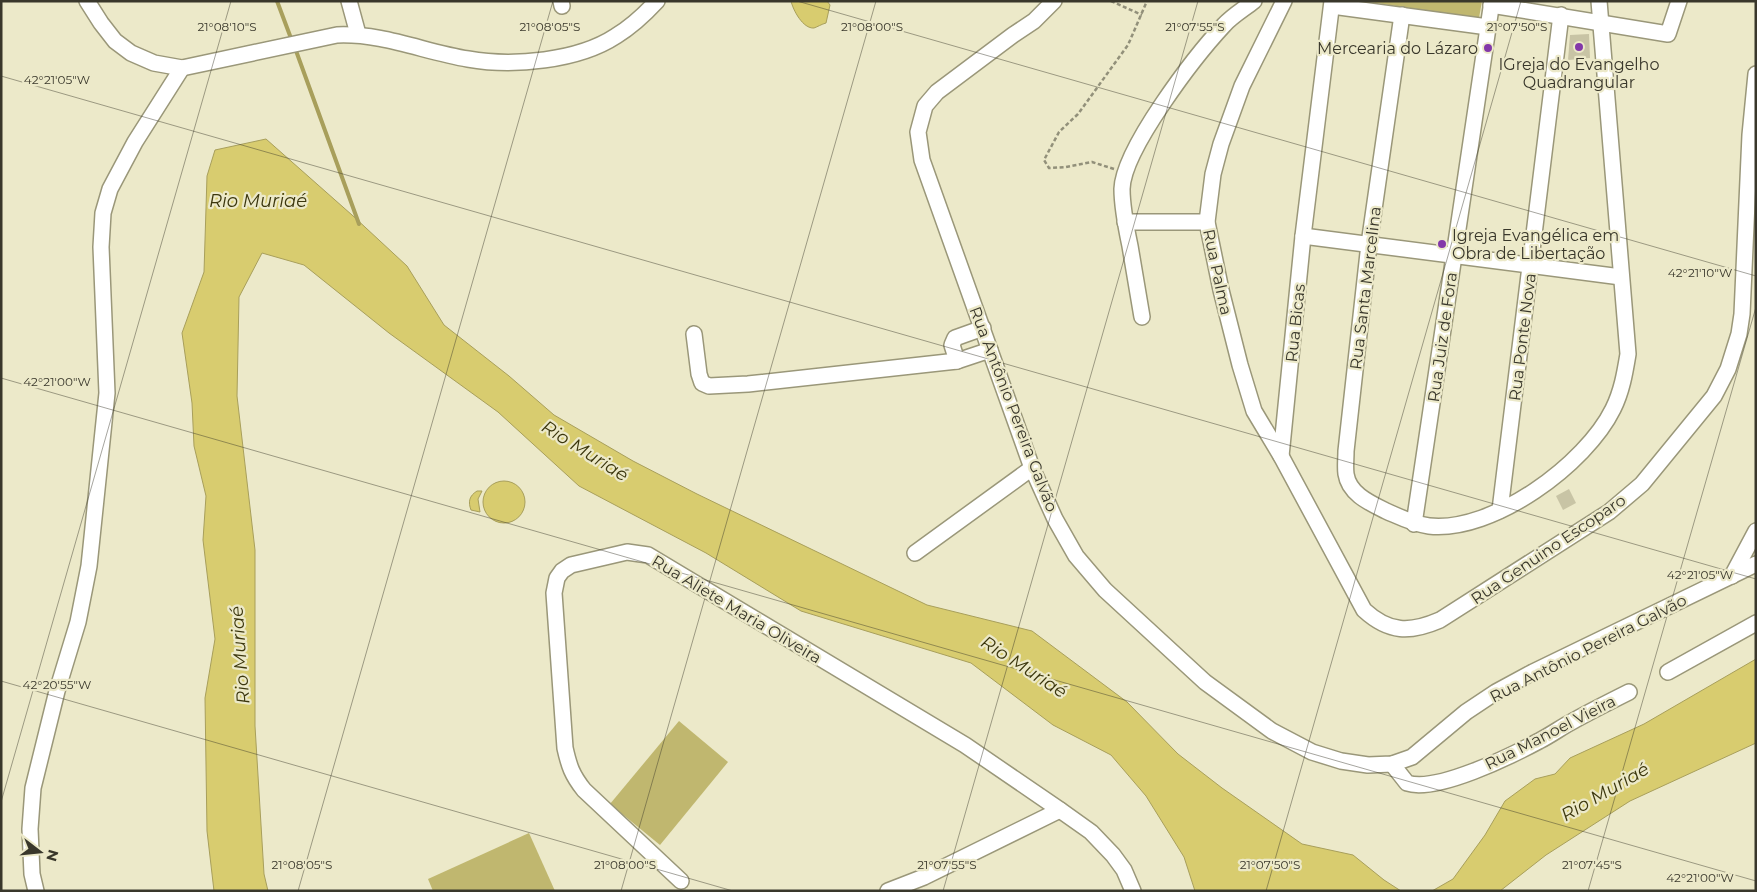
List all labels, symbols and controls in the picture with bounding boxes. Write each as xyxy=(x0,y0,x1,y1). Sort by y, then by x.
text: 21°08'10"S xyxy=(197,19,257,34)
text: 21°08'05"S xyxy=(520,19,580,34)
text: 21°08'00"S xyxy=(841,19,903,34)
text: 21°07'55"S xyxy=(1165,19,1225,34)
text: 21°07'50"S xyxy=(1487,19,1547,34)
place label: Mercearia do Lázaro xyxy=(1317,39,1478,58)
marker: IGreja do Evangelho Quadrangular xyxy=(1573,41,1585,53)
marker: Mercearia do Lázaro xyxy=(1482,42,1494,54)
place label: IGreja do Evangelho Quadrangular xyxy=(1499,55,1659,92)
text: 42°21'05"W xyxy=(24,72,90,87)
water label: Rio Muriaé xyxy=(209,190,307,212)
street label: Rua Santa Marcelina xyxy=(1346,205,1385,371)
place label: Igreja Evangélica em Obra de Libertação xyxy=(1452,226,1619,263)
street label: Rua Palma xyxy=(1199,227,1236,317)
marker: Igreja Evangélica em Obra de Libertação xyxy=(1436,238,1448,250)
text: 42°21'10"W xyxy=(1668,265,1732,280)
street label: Rua Juiz de Fora xyxy=(1424,271,1461,403)
street label: Rua Ponte Nova xyxy=(1505,272,1540,402)
street label: Rua Bicas xyxy=(1282,283,1309,363)
street label: Rua Antônio Pereira Galvão xyxy=(966,304,1062,514)
text: 42°21'00"W xyxy=(23,374,91,389)
water label: Rio Muriaé xyxy=(538,416,633,486)
street label: Rua Genuino Escoparo xyxy=(1467,490,1629,608)
street label: Rua Aliete Maria Oliveira xyxy=(649,551,825,668)
text: 42°21'05"W xyxy=(1667,567,1733,582)
street label: Rua Antônio Pereira Galvão xyxy=(1487,590,1690,706)
water label: Rio Muriaé xyxy=(226,605,254,705)
water label: Rio Muriaé xyxy=(977,631,1071,703)
text: 42°20'55"W xyxy=(23,677,91,692)
street label: Rua Manoel Vieira xyxy=(1482,691,1619,774)
water label: Rio Muriaé xyxy=(1557,758,1653,826)
north arrow xyxy=(15,827,65,877)
text: N xyxy=(42,848,63,864)
text: 21°08'05"S xyxy=(272,857,332,872)
text: 21°08'00"S xyxy=(594,857,656,872)
text: 21°07'55"S xyxy=(917,857,977,872)
text: 21°07'50"S xyxy=(1240,857,1300,872)
text: 21°07'45"S xyxy=(1562,857,1622,872)
text: 42°21'00"W xyxy=(1666,870,1734,885)

